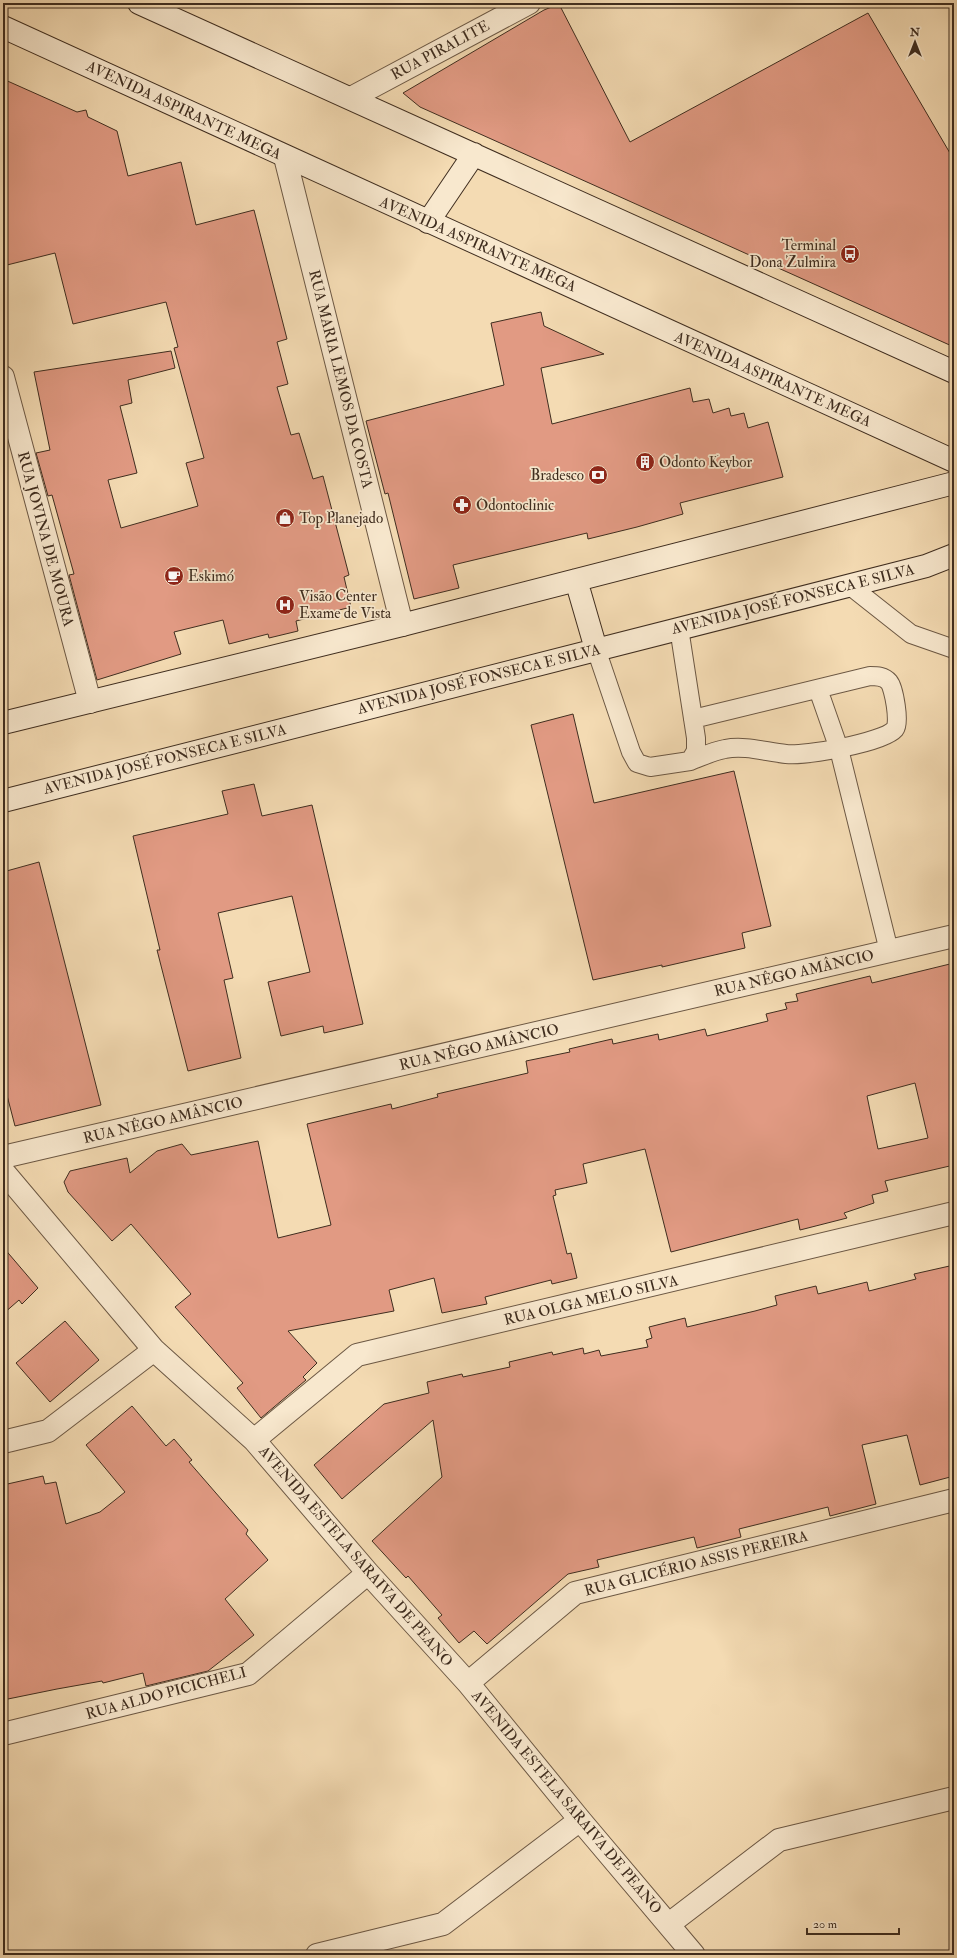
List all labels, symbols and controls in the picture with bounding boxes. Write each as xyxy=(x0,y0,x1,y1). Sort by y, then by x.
street label: RUA PIRALITE xyxy=(388,16,493,84)
north arrow xyxy=(895,22,935,62)
text: N xyxy=(909,26,921,39)
street label: AVENIDA ASPIRANTE MEGA xyxy=(82,56,285,164)
street label: AVENIDA ASPIRANTE MEGA xyxy=(376,192,579,297)
place label: Terminal Dona Zulmira xyxy=(749,236,837,272)
bus stop icon: Terminal Dona Zulmira xyxy=(839,243,861,265)
street label: RUA MARIA LEMOS DA COSTA xyxy=(304,268,377,491)
street label: AVENIDA ASPIRANTE MEGA xyxy=(671,327,874,432)
street label: RUA JOVINA DE MOURA xyxy=(12,449,78,630)
building icon: Odonto Keybor xyxy=(634,451,656,473)
place label: Odonto Keybor xyxy=(659,453,752,472)
bank icon: Bradesco xyxy=(587,464,609,486)
place label: Bradesco xyxy=(530,466,584,485)
pharmacy icon: Odontoclinic xyxy=(451,494,473,516)
place label: Odontoclinic xyxy=(476,496,554,515)
shop icon: Top Planejado xyxy=(274,507,296,529)
place label: Top Planejado xyxy=(299,509,383,529)
street label: AVENIDA JOSÉ FONSECA E SILVA xyxy=(668,558,917,640)
cafe icon: Eskimó xyxy=(163,565,185,587)
place label: Eskimó xyxy=(188,567,234,586)
place label: Visão Center Exame de Vista xyxy=(299,587,392,623)
hospital icon: Visão Center Exame de Vista xyxy=(274,594,296,616)
street label: AVENIDA JOSÉ FONSECA E SILVA xyxy=(354,638,603,720)
street label: AVENIDA JOSÉ FONSECA E SILVA xyxy=(40,718,289,800)
street label: RUA NÊGO AMÂNCIO xyxy=(712,945,876,1001)
street label: RUA NÊGO AMÂNCIO xyxy=(397,1019,561,1075)
street label: RUA NÊGO AMÂNCIO xyxy=(81,1092,245,1148)
street label: RUA OLGA MELO SILVA xyxy=(502,1271,681,1330)
street label: AVENIDA ESTELA SARAIVA DE PEANO xyxy=(254,1441,457,1671)
street label: RUA GLICÉRIO ASSIS PEREIRA xyxy=(582,1524,810,1600)
street label: RUA ALDO PICICHELI xyxy=(84,1663,249,1724)
street label: AVENIDA ESTELA SARAIVA DE PEANO xyxy=(467,1686,666,1918)
scale bar xyxy=(807,1910,899,1936)
text: 20 m xyxy=(813,1917,838,1932)

